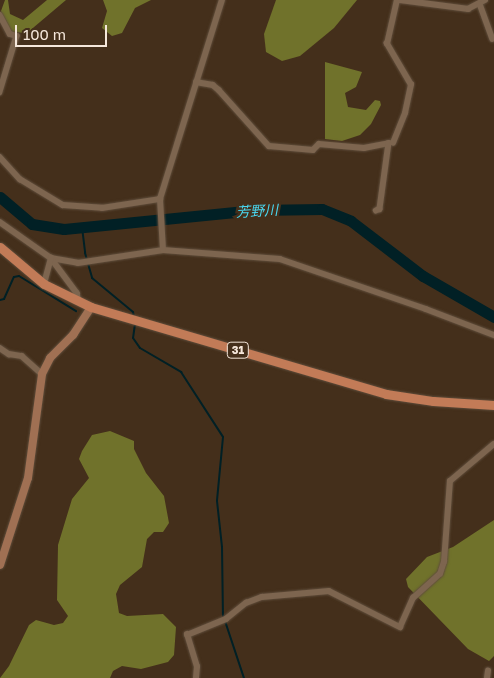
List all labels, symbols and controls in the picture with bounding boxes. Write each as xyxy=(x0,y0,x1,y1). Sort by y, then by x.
scale bar xyxy=(18,15,110,47)
text: 100 m xyxy=(23,25,66,43)
water label: 芳野川 xyxy=(236,202,278,220)
road number: 31 xyxy=(227,342,249,358)

